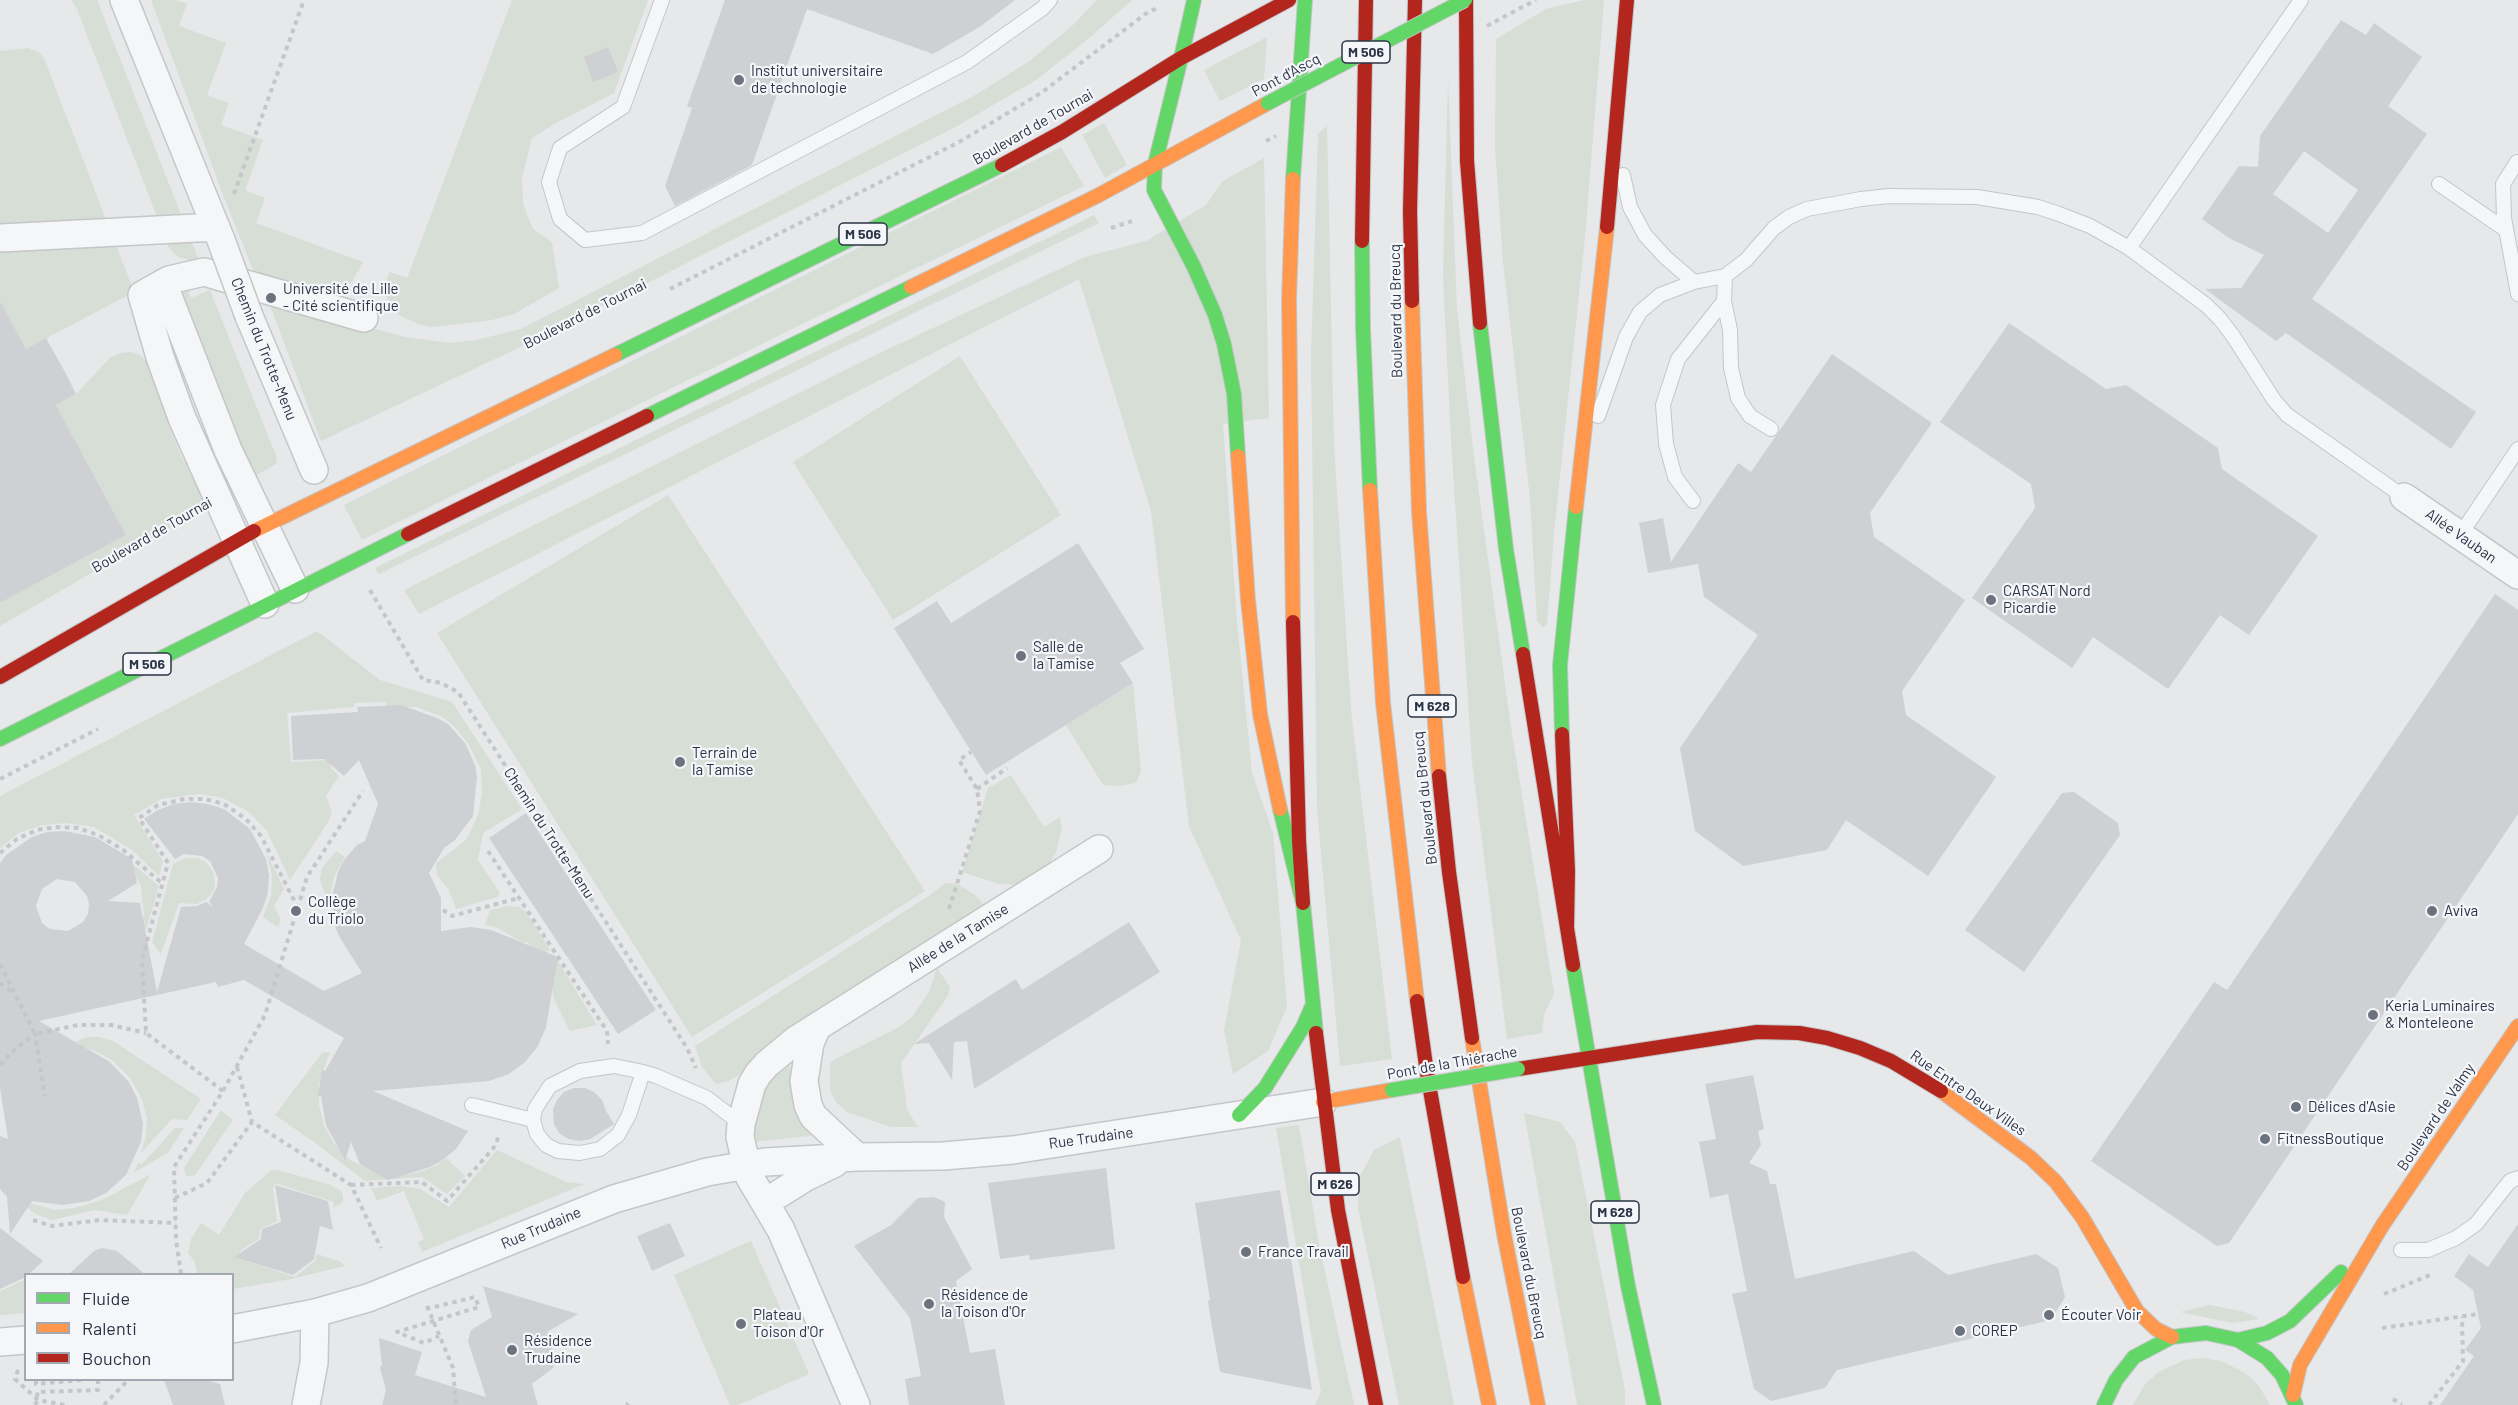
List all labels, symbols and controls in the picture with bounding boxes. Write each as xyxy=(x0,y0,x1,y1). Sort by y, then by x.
road number: M 506 xyxy=(1342,41,1390,63)
street label: Pont d'Ascq xyxy=(1249,49,1323,101)
place label: Institut universitaire de technologie xyxy=(751,62,883,97)
marker: Institut universitaire de technologie xyxy=(732,73,746,87)
street label: Boulevard de Tournai xyxy=(970,85,1096,169)
road number: M 506 xyxy=(839,223,887,245)
street label: Boulevard du Breucq xyxy=(1386,244,1406,378)
street label: Chemin du Trotte-Menu xyxy=(227,275,301,423)
street label: Boulevard de Tournai xyxy=(520,275,650,353)
place label: Université de Lille ‐ Cité scientifique xyxy=(283,280,399,315)
marker: Université de Lille ‐ Cité scientifique xyxy=(264,291,278,305)
street label: Boulevard de Tournai xyxy=(89,493,215,577)
street label: Allée Vauban xyxy=(2422,505,2500,567)
place label: CARSAT Nord Picardie xyxy=(2003,582,2091,617)
marker: CARSAT Nord Picardie xyxy=(1984,593,1998,607)
place label: Salle de la Tamise xyxy=(1033,638,1095,673)
marker: Salle de la Tamise xyxy=(1014,649,1028,663)
road number: M 506 xyxy=(123,653,171,675)
road number: M 628 xyxy=(1408,695,1456,717)
street label: Boulevard du Breucq xyxy=(1409,730,1441,866)
place label: Terrain de la Tamise xyxy=(692,744,757,779)
marker: Terrain de la Tamise xyxy=(673,755,687,769)
street label: Chemin du Trotte-Menu xyxy=(500,764,598,902)
place label: Collège du Triolo xyxy=(308,893,364,928)
street label: Allée de la Tamise xyxy=(904,900,1012,976)
place label: Aviva xyxy=(2444,902,2478,920)
marker: Collège du Triolo xyxy=(289,904,303,918)
marker: Aviva xyxy=(2425,904,2439,918)
place label: Keria Luminaires & Monteleone xyxy=(2385,997,2495,1032)
marker: Keria Luminaires & Monteleone xyxy=(2366,1008,2380,1022)
street label: Pont de la Thiérache xyxy=(1385,1043,1519,1083)
street label: Rue Entre Deux Villes xyxy=(1907,1046,2029,1140)
street label: Boulevard de Valmy xyxy=(2393,1060,2479,1174)
place label: Délices d'Asie xyxy=(2308,1098,2396,1116)
marker: Délices d'Asie xyxy=(2289,1100,2303,1114)
street label: Rue Trudaine xyxy=(1048,1123,1134,1153)
place label: FitnessBoutique xyxy=(2277,1130,2384,1148)
marker: FitnessBoutique xyxy=(2258,1132,2272,1146)
road number: M 626 xyxy=(1311,1173,1359,1195)
road number: M 628 xyxy=(1591,1201,1639,1223)
street label: Rue Trudaine xyxy=(498,1203,584,1253)
street label: Boulevard du Breucq xyxy=(1507,1205,1551,1341)
place label: France Travail xyxy=(1258,1243,1349,1261)
marker: France Travail xyxy=(1239,1245,1253,1259)
legend xyxy=(24,1273,234,1381)
place label: Résidence de la Toison d'Or xyxy=(941,1286,1028,1321)
text: Fluide xyxy=(82,1287,130,1309)
marker: Résidence de la Toison d'Or xyxy=(922,1297,936,1311)
place label: Plateau Toison d'Or xyxy=(753,1306,824,1341)
place label: Écouter Voir xyxy=(2061,1306,2141,1324)
marker: Écouter Voir xyxy=(2042,1308,2056,1322)
text: Ralenti xyxy=(82,1317,137,1339)
marker: Plateau Toison d'Or xyxy=(734,1317,748,1331)
place label: COREP xyxy=(1972,1322,2018,1340)
marker: COREP xyxy=(1953,1324,1967,1338)
place label: Résidence Trudaine xyxy=(524,1332,592,1367)
marker: Résidence Trudaine xyxy=(505,1343,519,1357)
text: Bouchon xyxy=(82,1347,151,1369)

